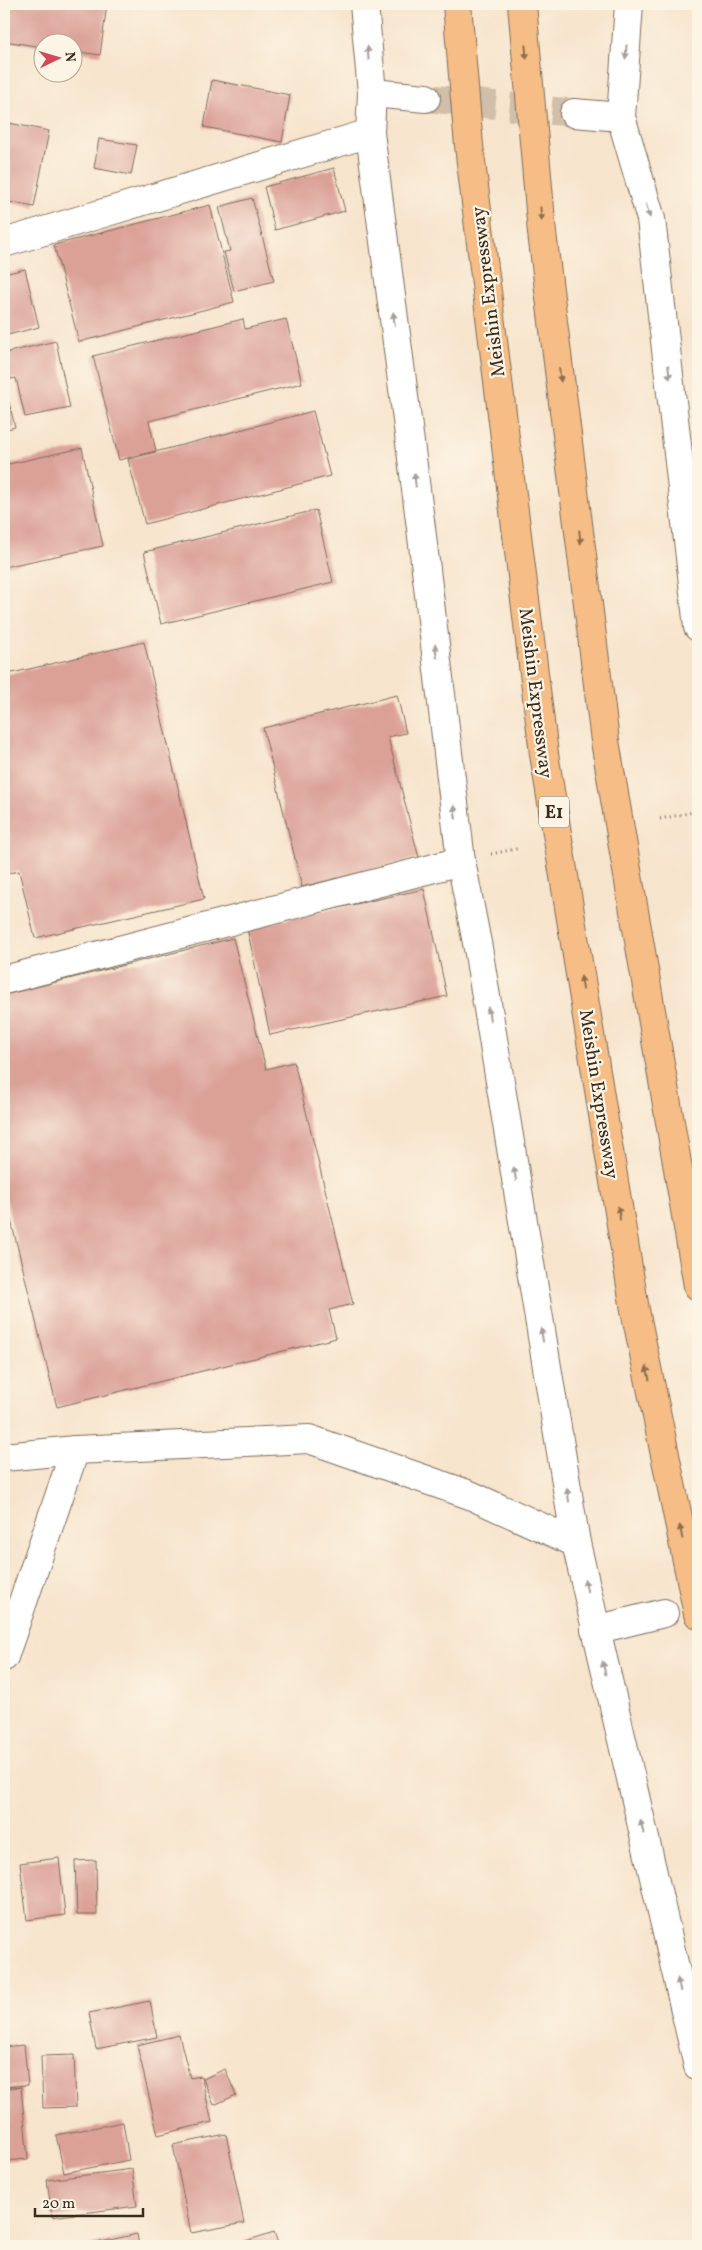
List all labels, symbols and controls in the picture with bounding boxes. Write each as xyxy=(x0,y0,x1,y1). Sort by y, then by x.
north arrow xyxy=(32,32,82,82)
one-way arrow xyxy=(364,44,372,60)
one-way arrow xyxy=(522,45,530,61)
one-way arrow xyxy=(621,45,629,61)
text: N xyxy=(60,51,79,63)
one-way arrow xyxy=(645,203,653,218)
street label: Meishin Expressway xyxy=(466,205,512,378)
one-way arrow xyxy=(537,206,545,222)
one-way arrow xyxy=(390,310,398,326)
one-way arrow xyxy=(665,364,673,380)
one-way arrow xyxy=(556,368,564,384)
one-way arrow xyxy=(411,471,419,487)
one-way arrow xyxy=(576,529,584,545)
street label: Meishin Expressway xyxy=(512,607,558,780)
one-way arrow xyxy=(432,643,440,659)
road number: E1 xyxy=(539,796,569,828)
one-way arrow xyxy=(451,804,459,820)
one-way arrow xyxy=(577,975,585,991)
one-way arrow xyxy=(485,1006,493,1022)
street label: Meishin Expressway xyxy=(572,1008,624,1181)
one-way arrow xyxy=(511,1166,519,1182)
one-way arrow xyxy=(615,1204,623,1220)
one-way arrow xyxy=(537,1326,545,1342)
one-way arrow xyxy=(644,1364,652,1380)
one-way arrow xyxy=(564,1487,572,1503)
one-way arrow xyxy=(677,1523,685,1539)
one-way arrow xyxy=(581,1578,589,1594)
one-way arrow xyxy=(600,1661,608,1676)
one-way arrow xyxy=(638,1819,646,1834)
one-way arrow xyxy=(675,1977,683,1992)
scale bar xyxy=(35,2185,142,2217)
text: 20 m xyxy=(42,2194,75,2215)

